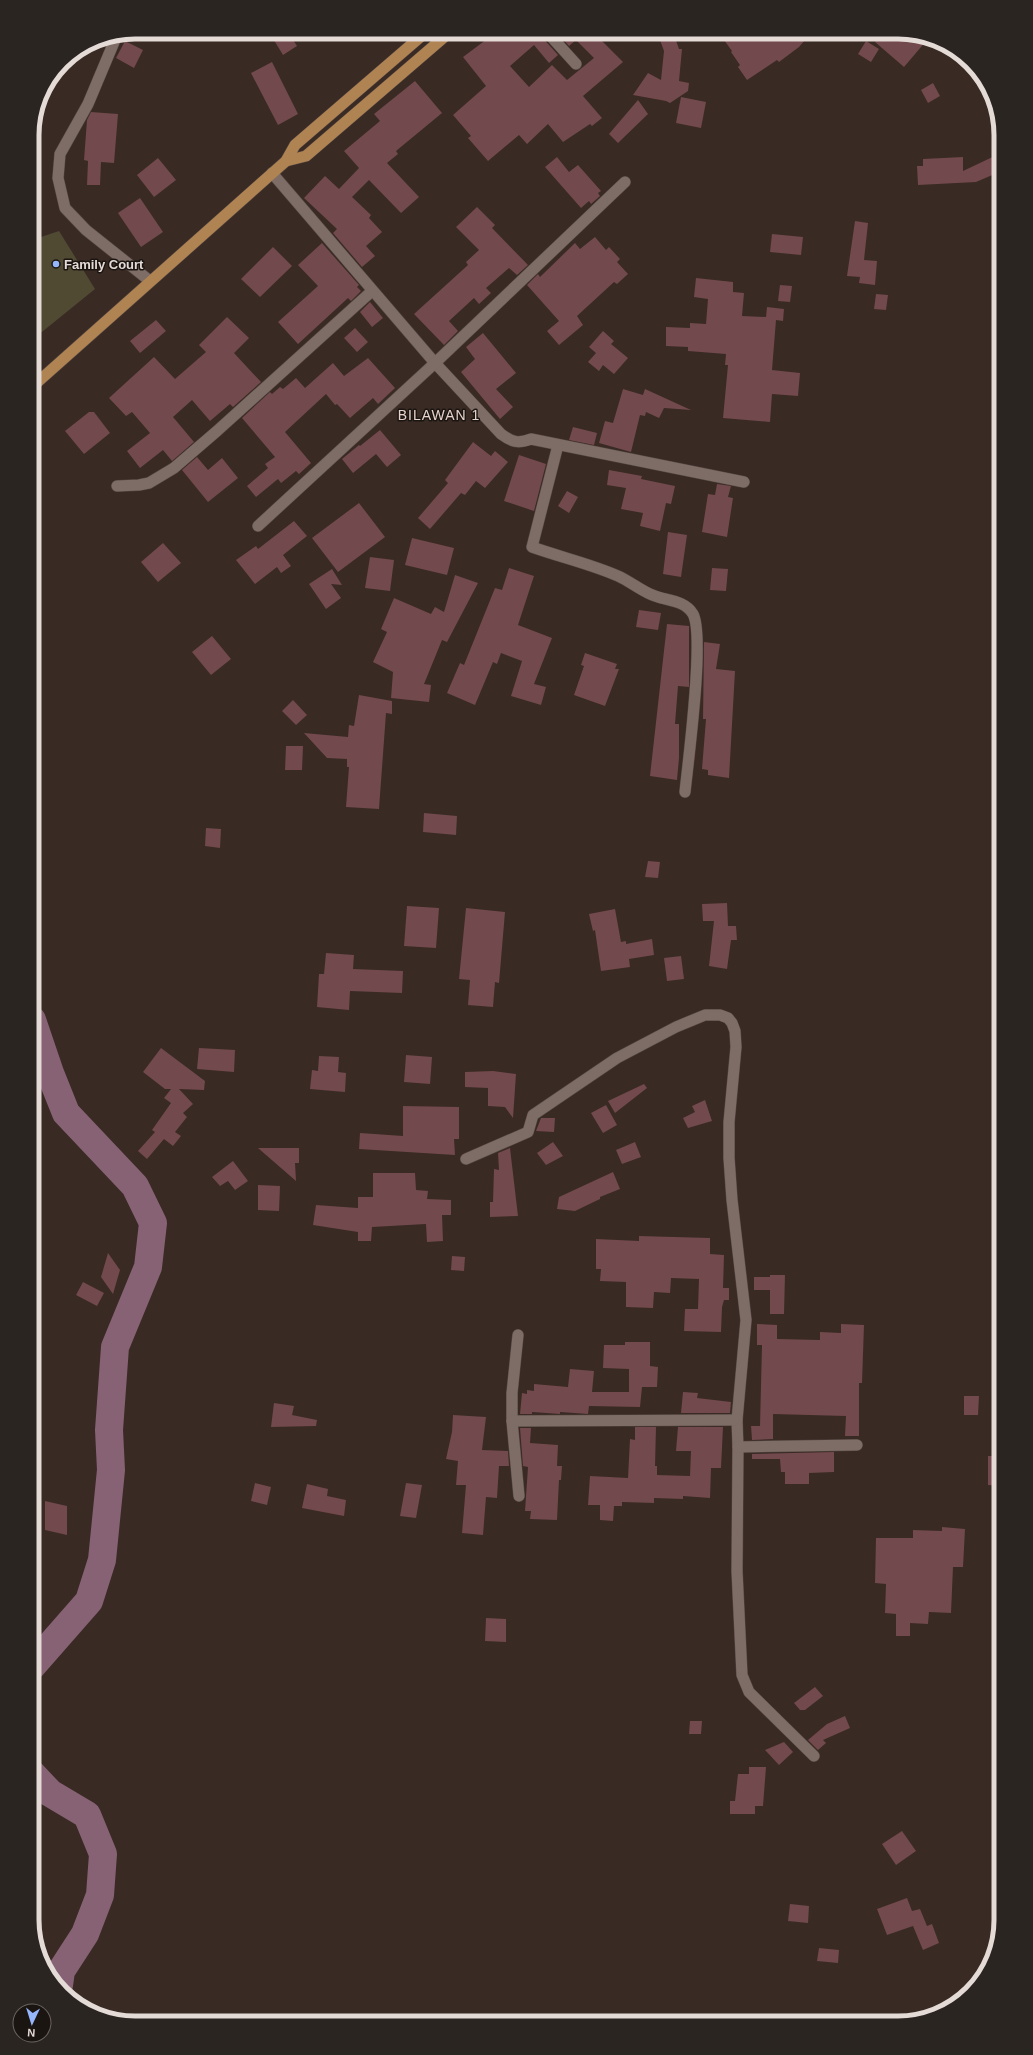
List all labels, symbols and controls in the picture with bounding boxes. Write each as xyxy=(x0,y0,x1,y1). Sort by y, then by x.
place label: Family Court xyxy=(64,257,144,272)
marker: Family Court xyxy=(51,259,61,269)
district label: BILAWAN 1 xyxy=(398,407,480,423)
north arrow xyxy=(12,2003,52,2043)
text: N xyxy=(27,2027,36,2039)

